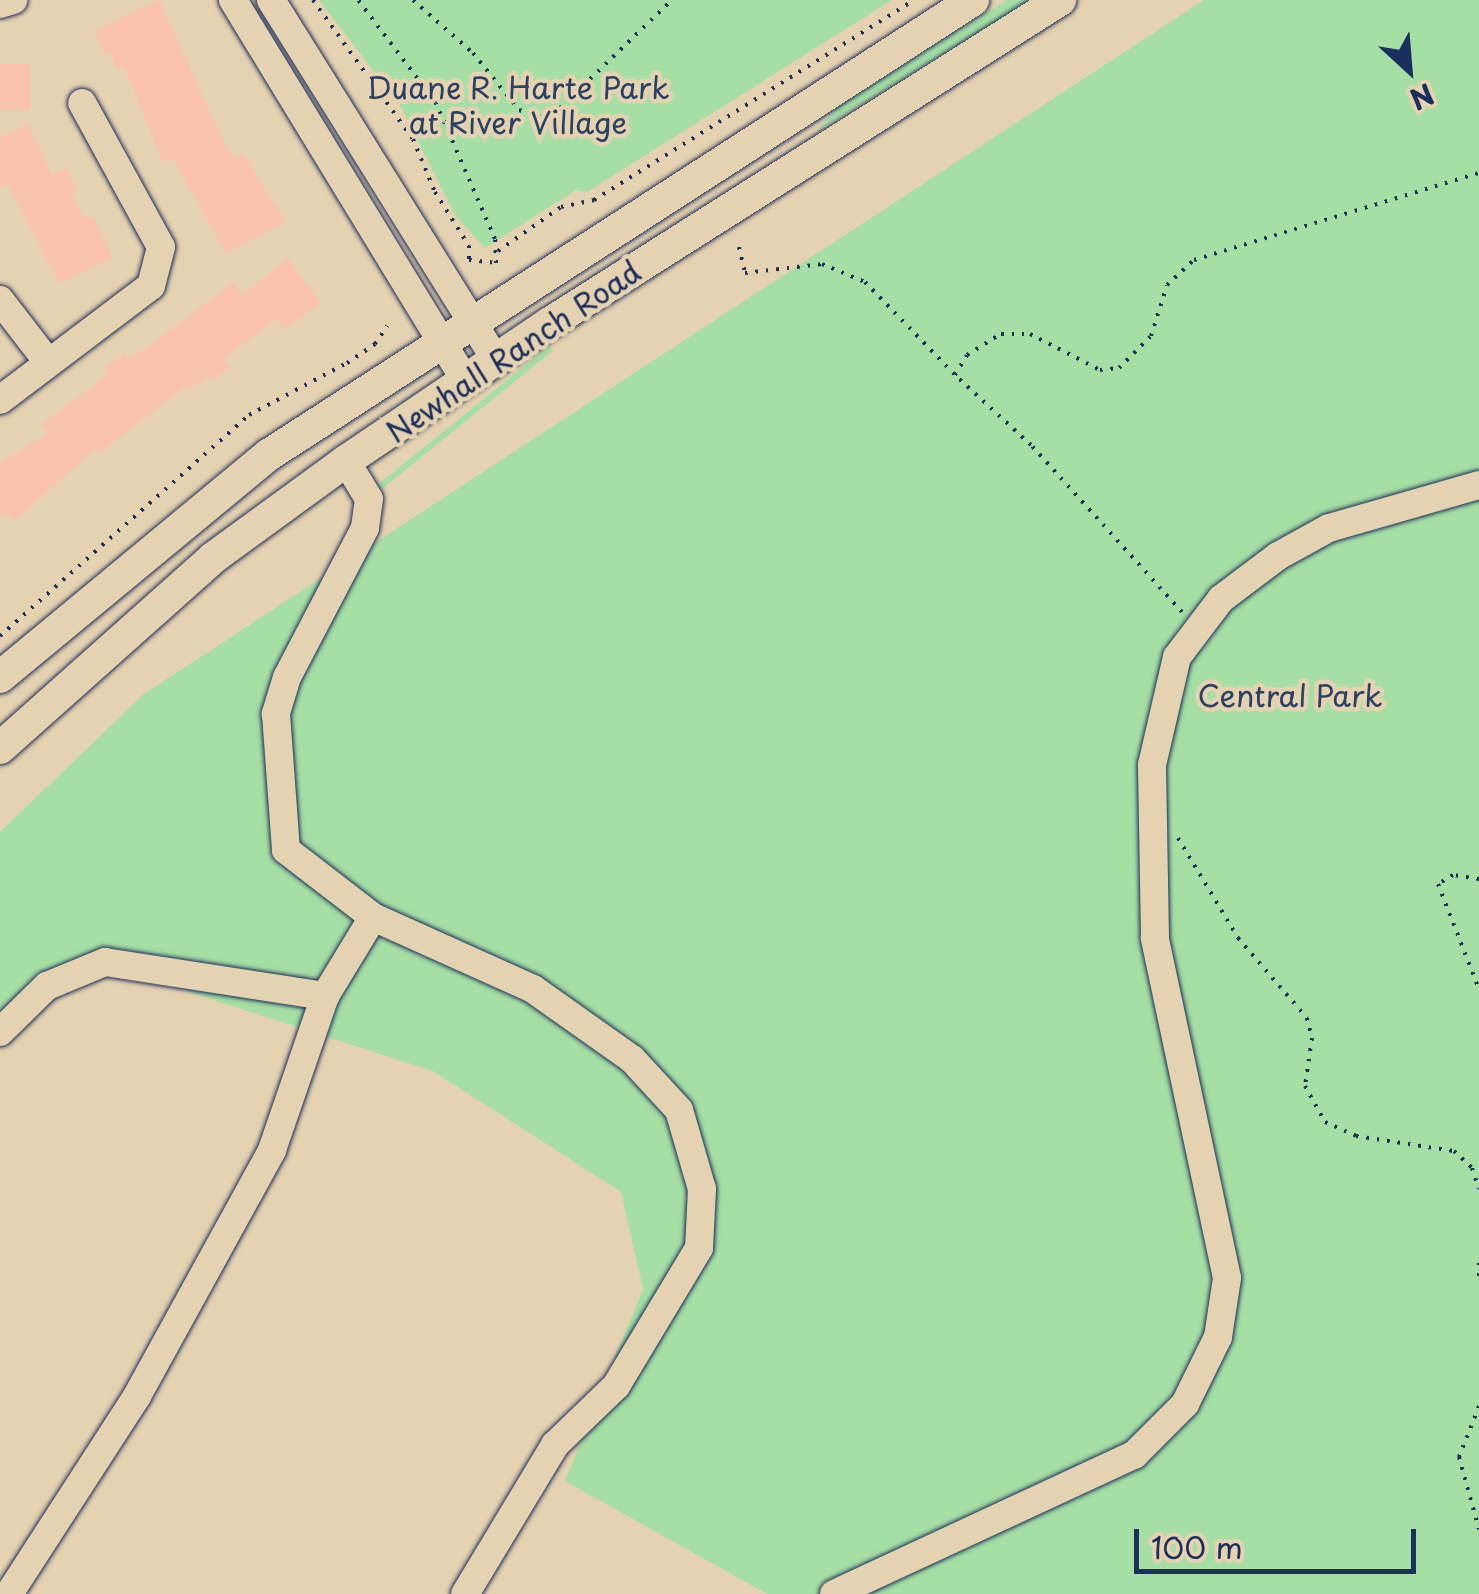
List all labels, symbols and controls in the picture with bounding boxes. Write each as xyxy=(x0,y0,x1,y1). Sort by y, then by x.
north arrow xyxy=(1359,20,1459,120)
park label: Duane R. Harte Park at River Village xyxy=(365,69,671,140)
text: N xyxy=(1403,73,1442,122)
street label: Newhall Ranch Road xyxy=(380,253,646,449)
park label: Central Park xyxy=(1197,677,1383,713)
scale bar xyxy=(1139,1509,1422,1571)
text: 100 m xyxy=(1151,1524,1243,1569)

